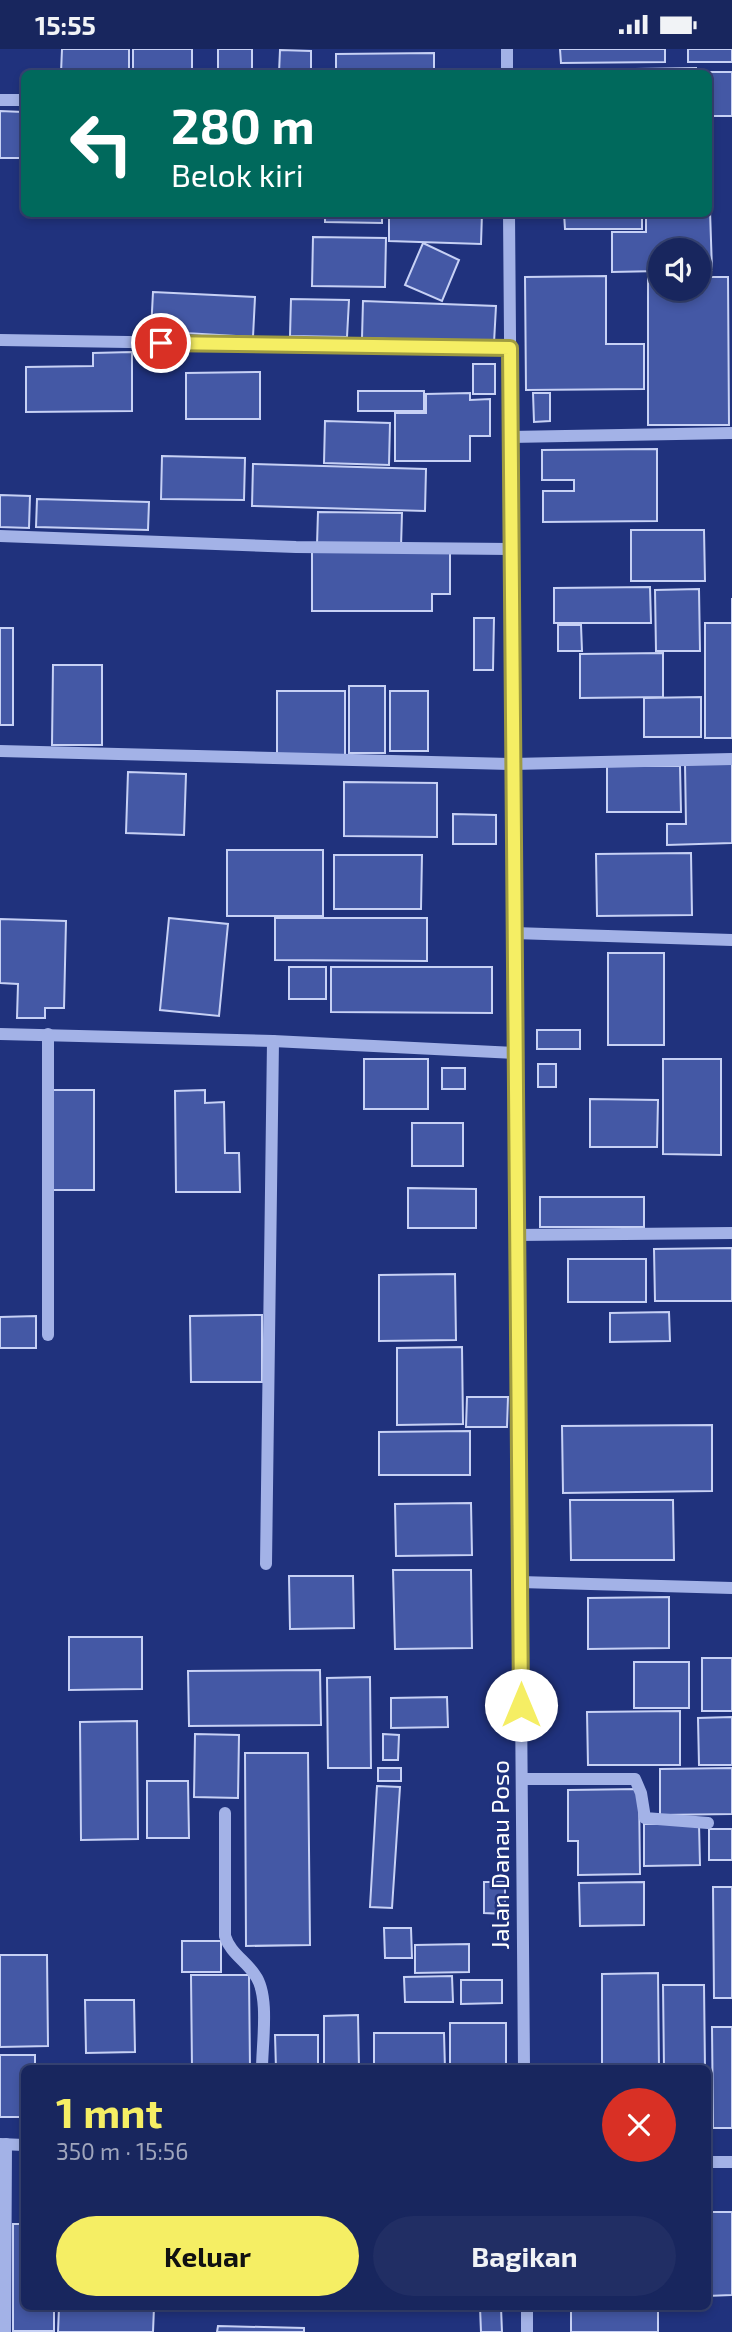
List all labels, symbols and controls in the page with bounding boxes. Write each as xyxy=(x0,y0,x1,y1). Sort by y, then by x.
text: 15:55 xyxy=(35,9,96,40)
text: 280 m xyxy=(171,95,315,154)
icon: left xyxy=(56,98,147,189)
text: Belok kiri xyxy=(171,155,304,193)
map controls xyxy=(648,238,711,301)
button: sound xyxy=(648,238,711,301)
pin xyxy=(131,313,191,373)
icon: arrive xyxy=(142,324,180,362)
position arrow xyxy=(484,1668,558,1742)
street label: Jalan Danau Poso xyxy=(485,1760,514,1950)
text: 1 mnt xyxy=(56,2086,163,2136)
button: close xyxy=(602,2088,676,2162)
text: 350 m · 15:56 xyxy=(56,2137,188,2165)
button: Keluar xyxy=(56,2216,359,2296)
button: Bagikan xyxy=(373,2216,676,2296)

